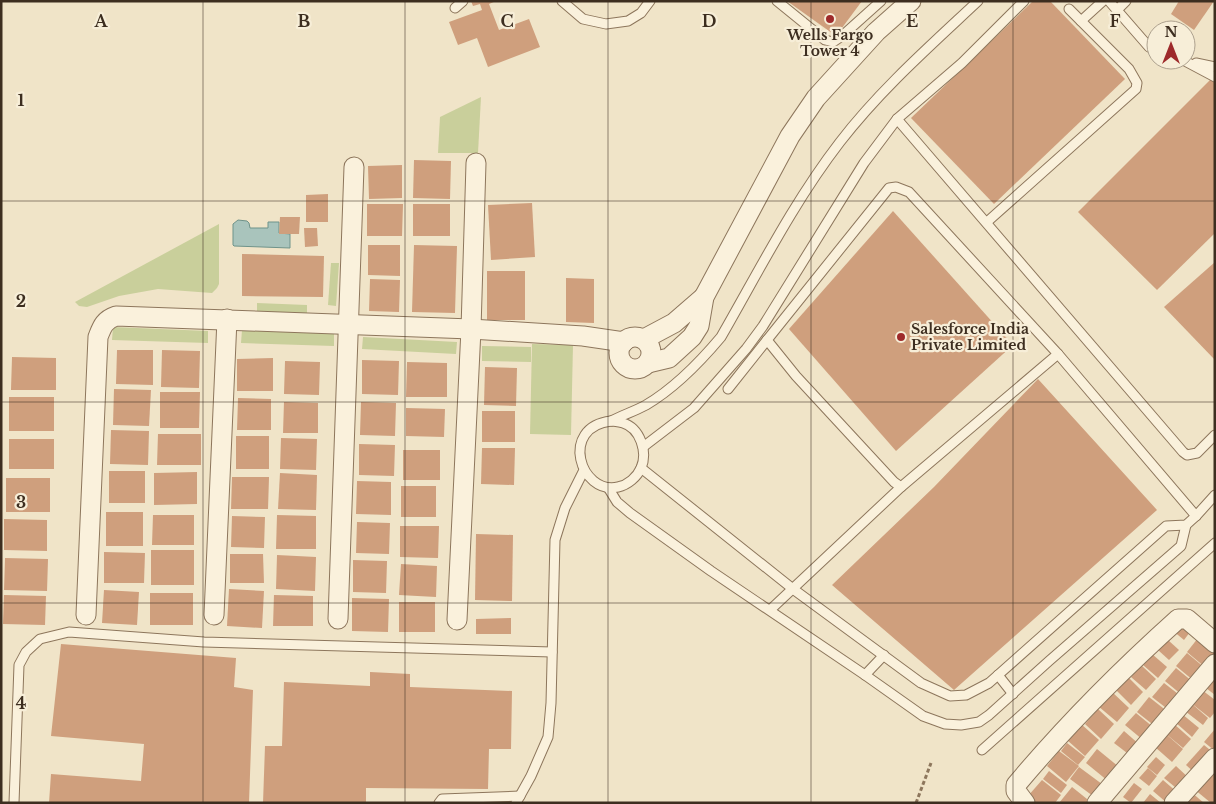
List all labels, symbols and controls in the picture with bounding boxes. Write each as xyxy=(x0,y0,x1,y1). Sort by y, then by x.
text: A xyxy=(94,11,109,31)
text: B xyxy=(298,11,311,31)
text: C xyxy=(500,11,514,31)
text: D xyxy=(702,11,716,31)
text: E xyxy=(906,11,918,31)
text: F xyxy=(1109,11,1121,31)
marker: Wells Fargo Tower 4 xyxy=(824,13,836,25)
north arrow xyxy=(1146,20,1196,70)
text: N xyxy=(1164,23,1178,41)
place label: Wells Fargo Tower 4 xyxy=(786,26,873,60)
text: 1 xyxy=(18,90,25,110)
text: 2 xyxy=(16,291,26,311)
place label: Salesforce India Private Limited xyxy=(911,320,1029,354)
marker: Salesforce India Private Limited xyxy=(895,331,907,343)
text: 3 xyxy=(16,492,26,512)
text: 4 xyxy=(16,693,26,713)

